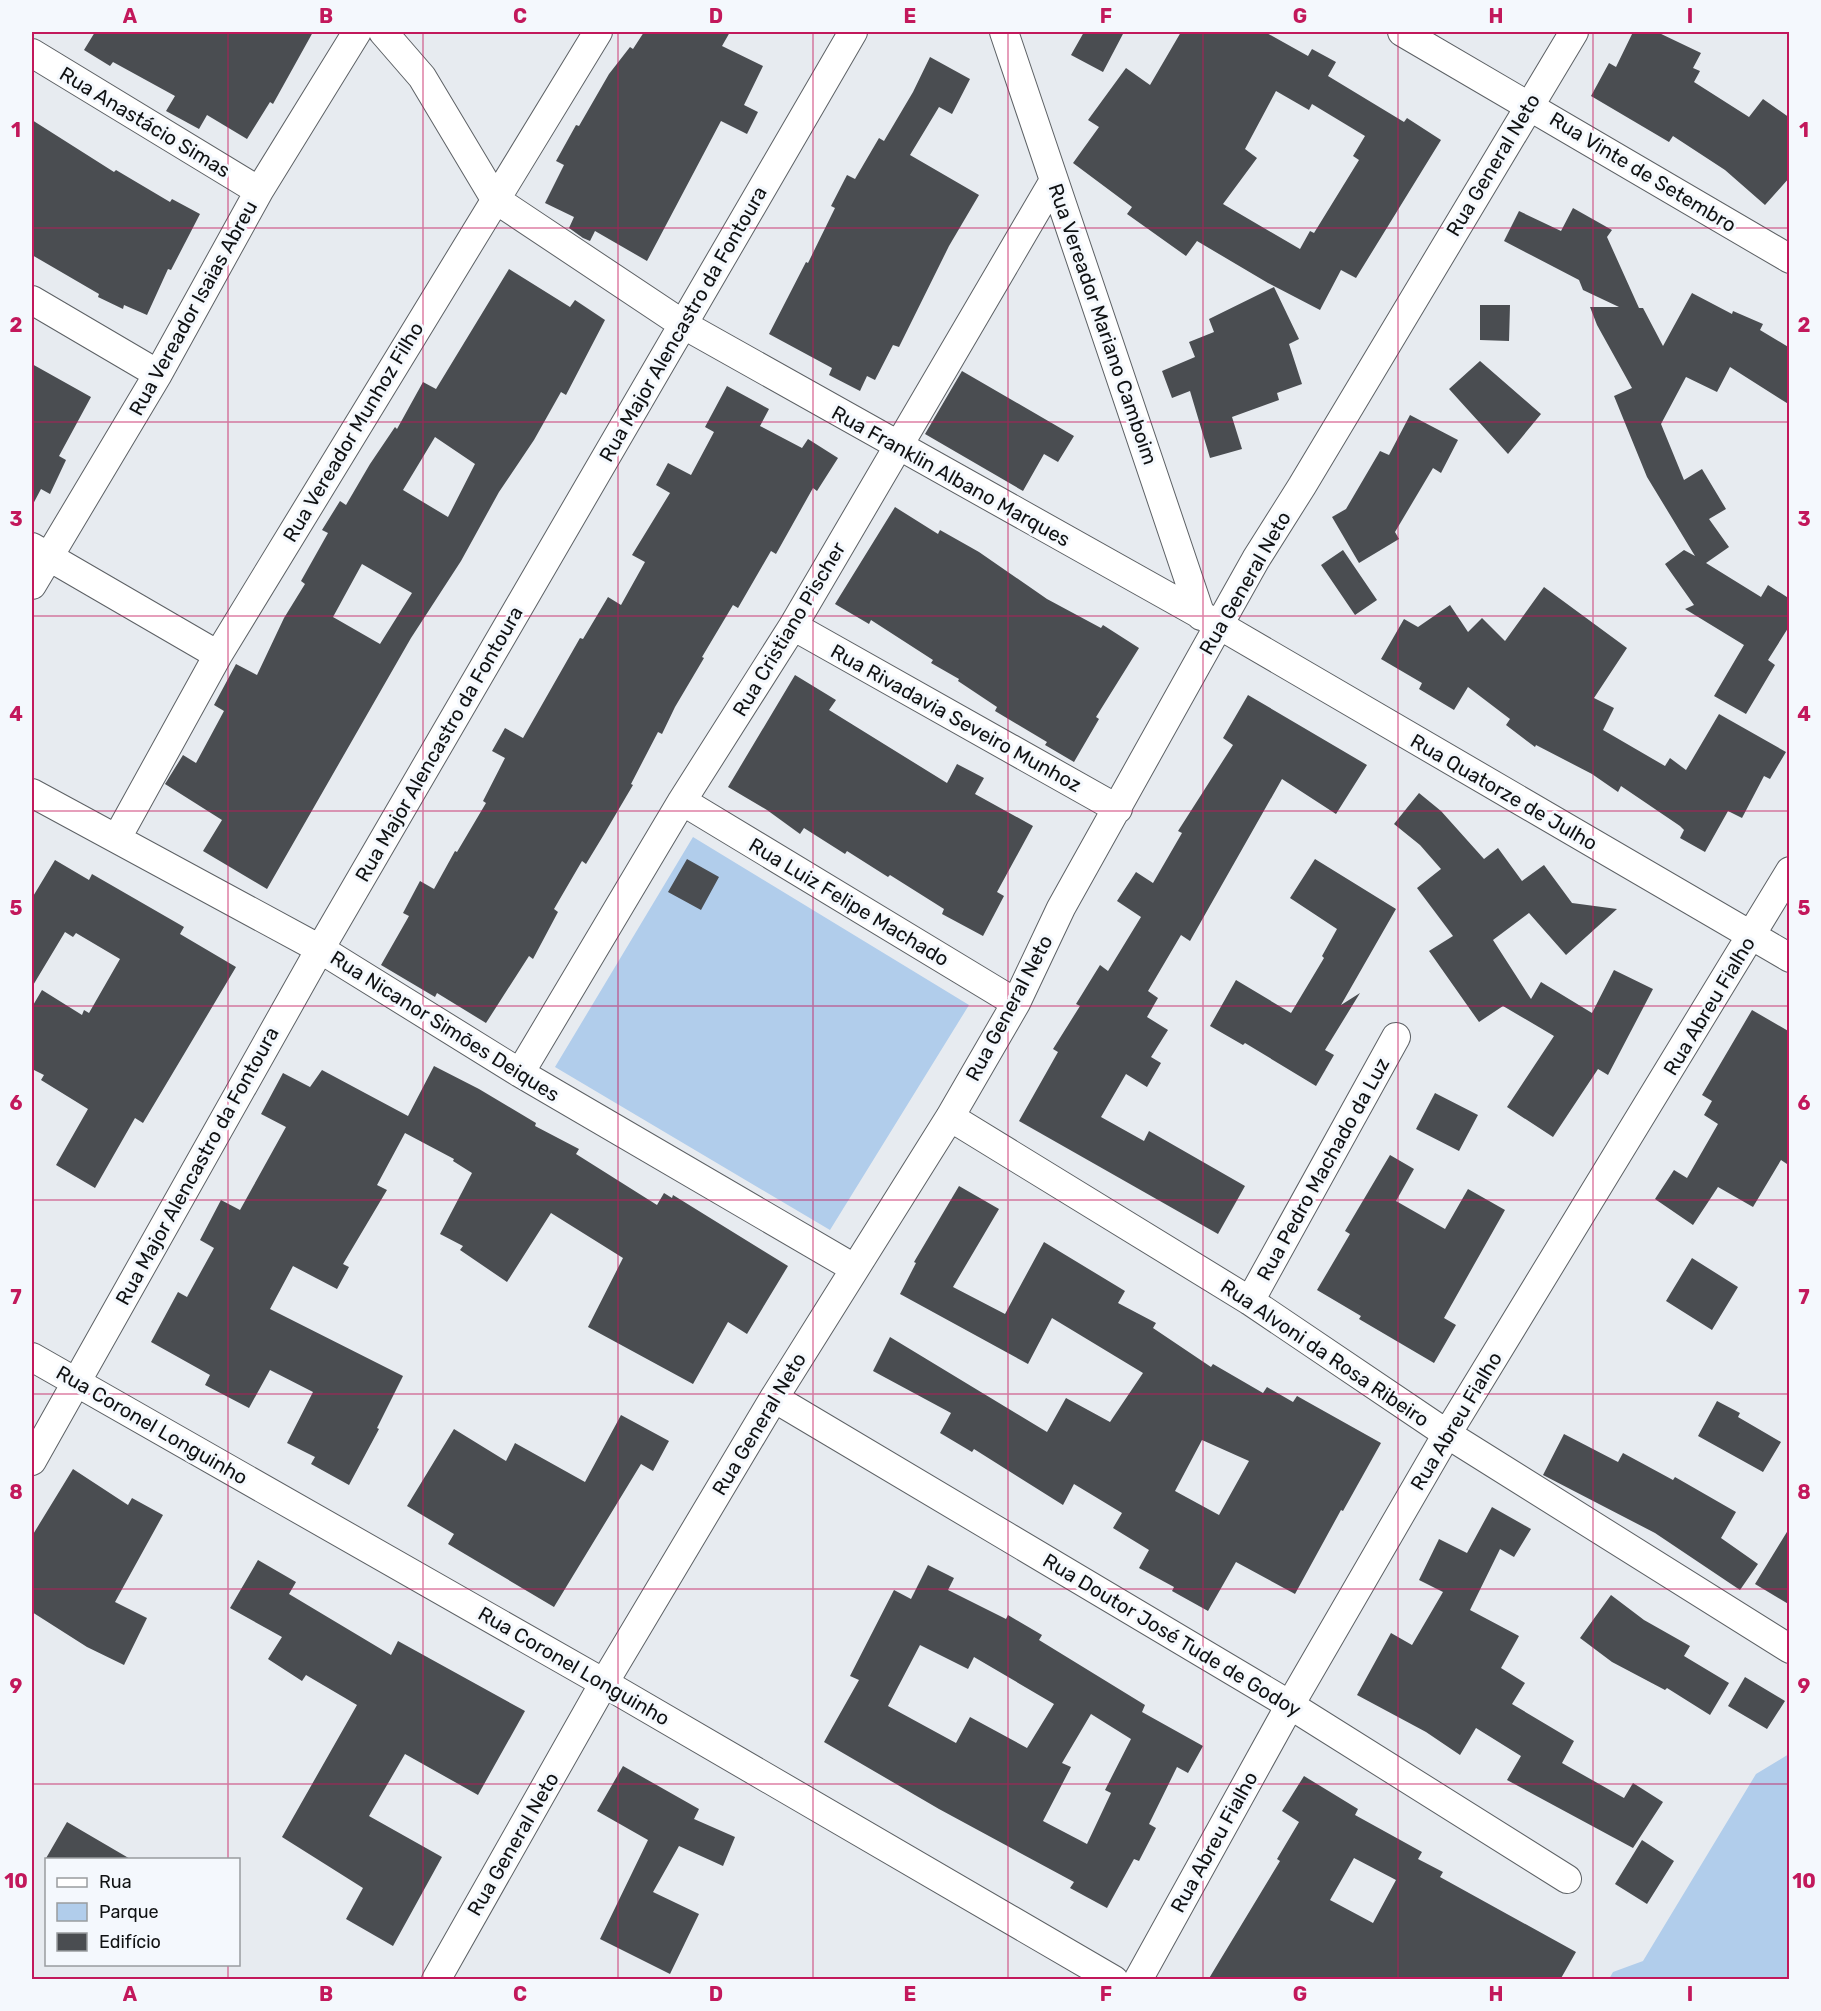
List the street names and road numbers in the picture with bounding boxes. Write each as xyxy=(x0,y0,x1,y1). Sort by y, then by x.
street label: Rua Anastácio Simas xyxy=(55,62,235,182)
street label: Rua General Neto xyxy=(1441,89,1545,241)
street label: Rua Vinte de Setembro xyxy=(1545,107,1741,237)
street label: Rua Vereador Mariano Camboim xyxy=(1043,180,1163,468)
street label: Rua Major Alencastro da Fontoura xyxy=(594,182,772,466)
street label: Rua Vereador Isaias Abreu xyxy=(124,196,262,420)
street label: Rua Vereador Munhoz Filho xyxy=(278,318,428,546)
street label: Rua Franklin Albano Marques xyxy=(828,400,1074,552)
street label: Rua General Neto xyxy=(1194,507,1296,659)
street label: Rua Cristiano Pischer xyxy=(727,537,851,721)
street label: Rua Major Alencastro da Fontoura xyxy=(350,602,528,886)
street label: Rua Rivadavia Seveiro Munhoz xyxy=(826,639,1086,797)
street label: Rua Quatorze de Julho xyxy=(1406,729,1602,855)
street label: Rua Luiz Felipe Machado xyxy=(745,833,953,971)
street label: Rua General Neto xyxy=(960,931,1058,1085)
street label: Rua Abreu Fialho xyxy=(1658,932,1760,1080)
street label: Rua Nicanor Simões Deiques xyxy=(326,945,564,1107)
street label: Rua Major Alencastro da Fontoura xyxy=(110,1023,284,1309)
street label: Rua Pedro Machado da Luz xyxy=(1252,1053,1394,1285)
street label: Rua Alvoni da Rosa Ribeiro xyxy=(1216,1274,1434,1432)
street label: Rua Abreu Fialho xyxy=(1405,1347,1507,1495)
street label: Rua General Neto xyxy=(707,1348,811,1500)
street label: Rua Coronel Longuinho xyxy=(52,1360,252,1490)
street label: Rua Doutor José Tude de Godoy xyxy=(1039,1548,1305,1722)
street label: Rua Coronel Longuinho xyxy=(474,1601,674,1731)
street label: Rua Abreu Fialho xyxy=(1165,1767,1263,1917)
street label: Rua General Neto xyxy=(462,1768,564,1920)

